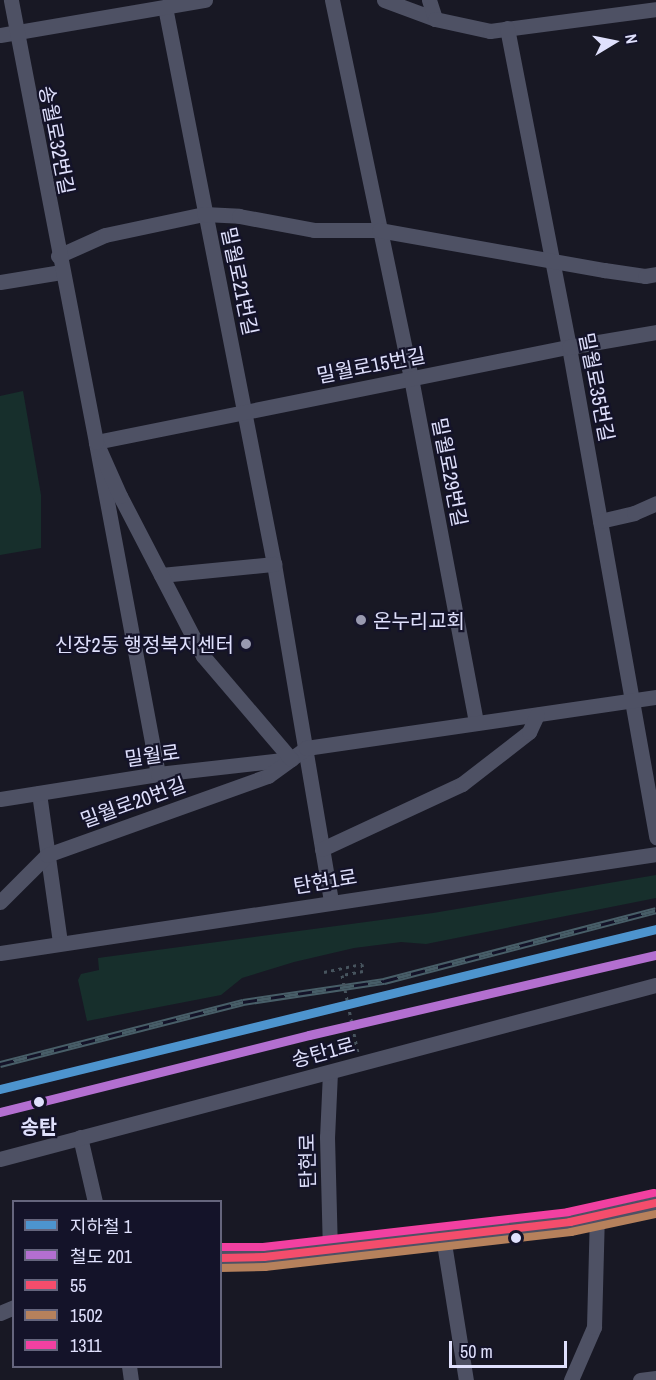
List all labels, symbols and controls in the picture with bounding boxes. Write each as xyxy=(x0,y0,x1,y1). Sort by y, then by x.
north arrow xyxy=(584,12,644,72)
text: N xyxy=(620,32,643,45)
street label: 송월로32번길 xyxy=(35,84,79,196)
street label: 밀월로21번길 xyxy=(217,225,263,337)
street label: 밀월로35번길 xyxy=(575,331,619,443)
street label: 밀월로15번길 xyxy=(315,343,427,387)
street label: 밀월로29번길 xyxy=(428,416,472,528)
place label: 온누리교회 xyxy=(373,608,465,632)
marker: 온누리교회 xyxy=(354,613,368,627)
place label: 신장2동 행정복지센터 xyxy=(55,632,234,656)
marker: 신장2동 행정복지센터 xyxy=(239,637,253,651)
street label: 밀월로 xyxy=(123,739,181,771)
street label: 밀월로20번길 xyxy=(77,772,189,832)
street label: 탄현1로 xyxy=(291,864,359,898)
street label: 송탄1로 xyxy=(289,1032,357,1072)
marker: 송탄 xyxy=(29,1092,49,1112)
place label: 송탄 xyxy=(21,1114,57,1138)
street label: 탄현로 xyxy=(295,1133,319,1189)
legend xyxy=(12,1200,222,1368)
text: 지하철 1 xyxy=(70,1214,132,1239)
unlabelled marker xyxy=(510,1232,522,1244)
text: 철도 201 xyxy=(70,1244,132,1269)
text: 55 xyxy=(70,1273,86,1298)
text: 1502 xyxy=(70,1303,103,1328)
scale bar xyxy=(452,1329,570,1367)
text: 1311 xyxy=(70,1333,102,1358)
text: 50 m xyxy=(460,1339,493,1364)

